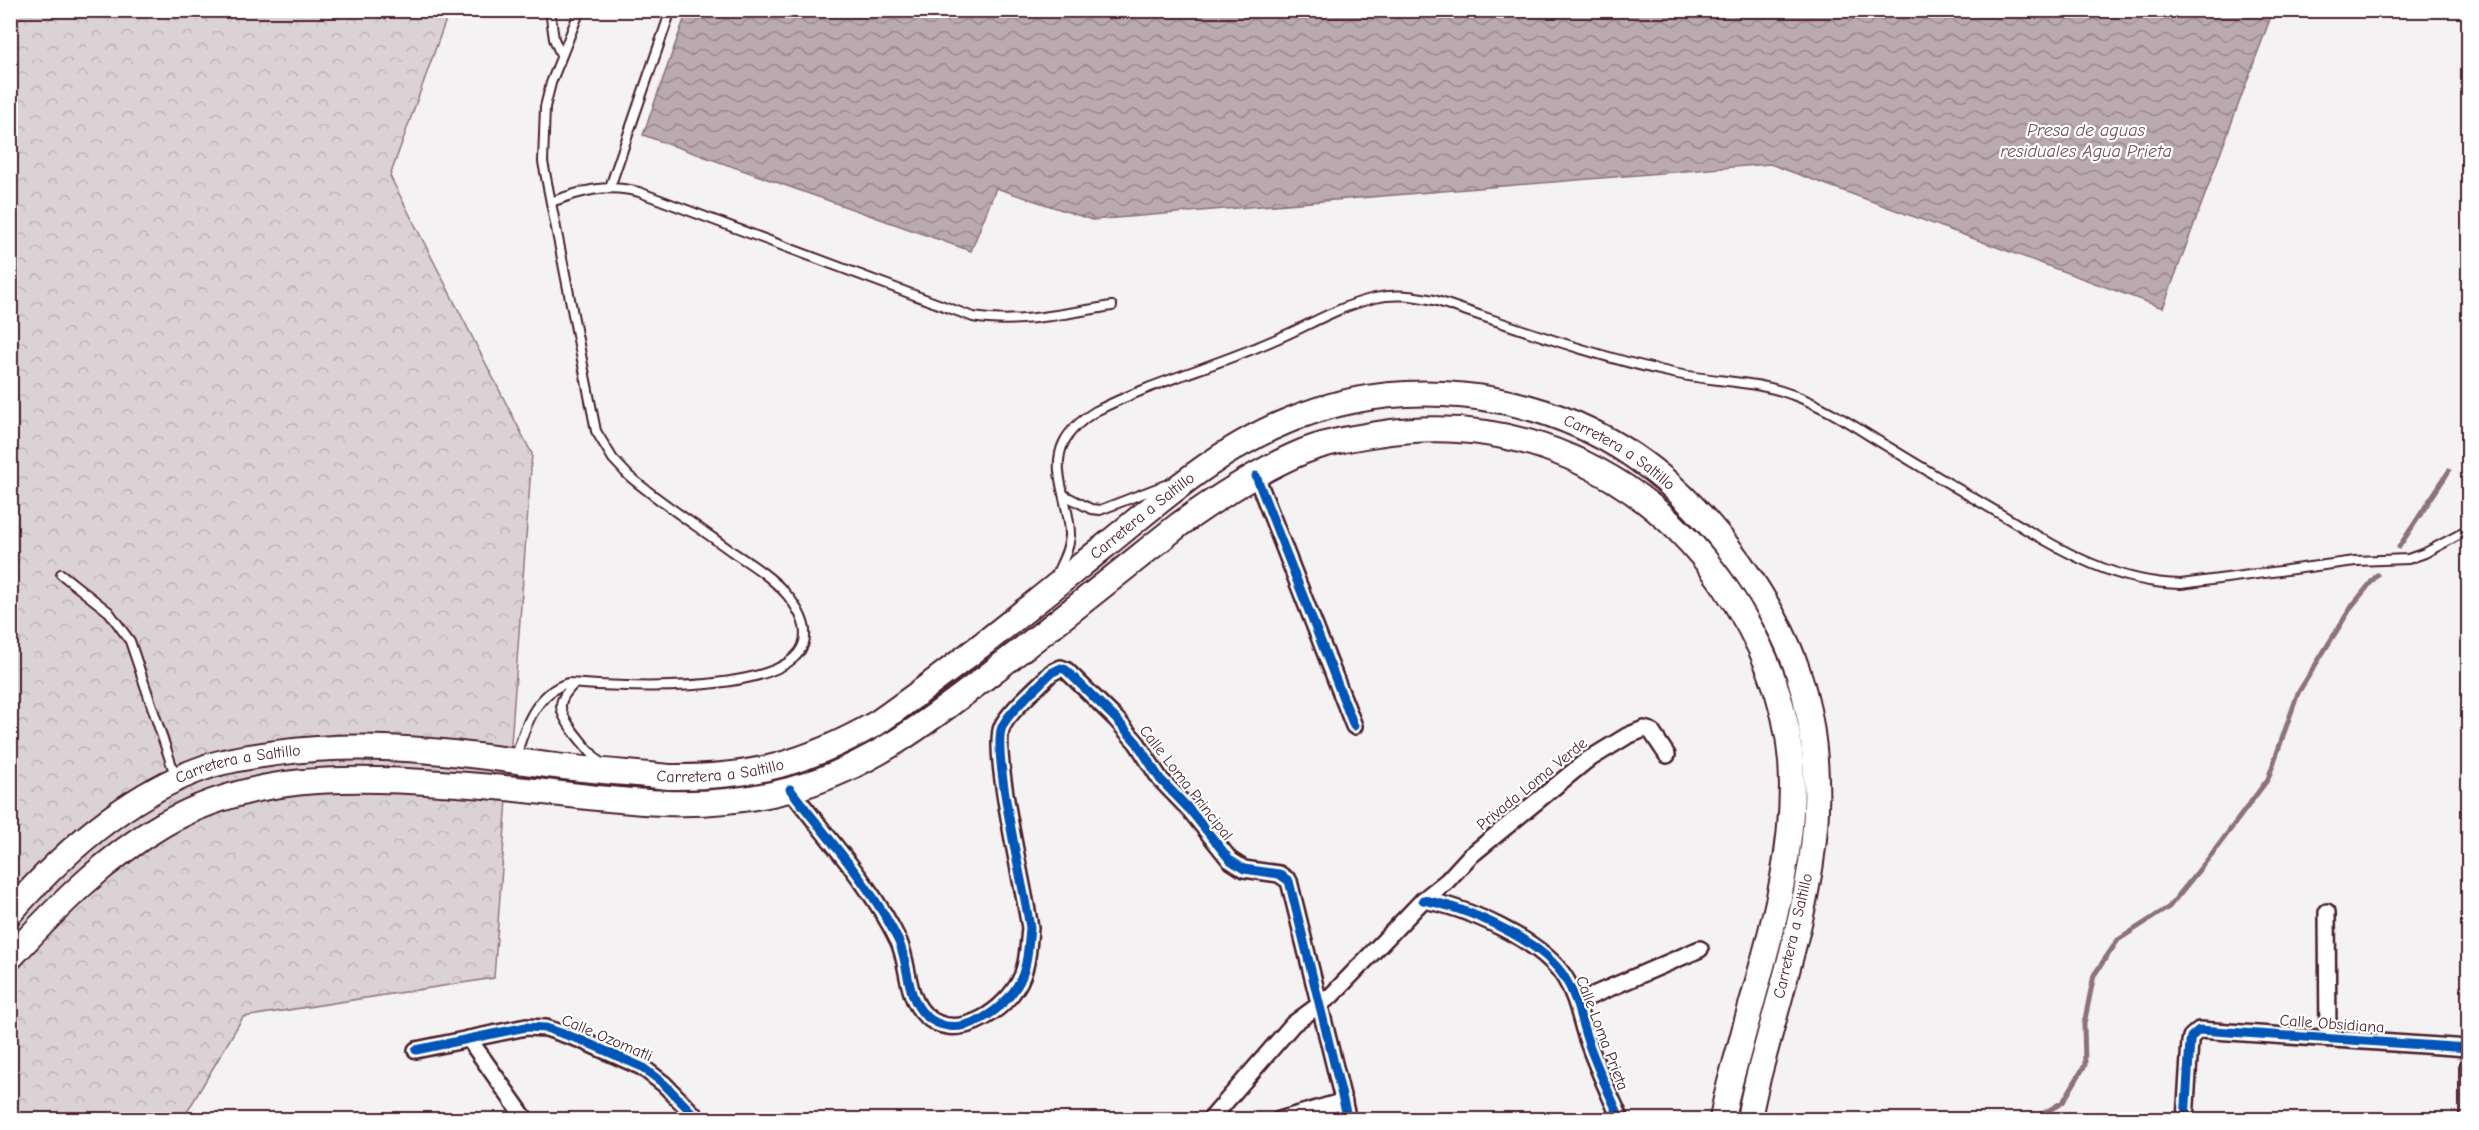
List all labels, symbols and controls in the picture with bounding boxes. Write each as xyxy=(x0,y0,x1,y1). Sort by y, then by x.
water label: Presa de aguas residuales Agua Prieta xyxy=(2000,120,2172,162)
street label: Carretera a Saltillo xyxy=(1561,411,1679,494)
street label: Carretera a Saltillo xyxy=(1087,469,1198,563)
street label: Calle Loma Principal xyxy=(1136,722,1236,844)
street label: Privada Loma Verde xyxy=(1473,734,1591,834)
street label: Carretera a Saltillo xyxy=(172,741,301,787)
street label: Carretera a Saltillo xyxy=(656,755,786,786)
street label: Carretera a Saltillo xyxy=(1770,872,1816,1000)
street label: Calle Loma Prieta xyxy=(1572,973,1632,1093)
street label: Calle Ozomatli xyxy=(559,1011,655,1065)
street label: Calle Obsidiana xyxy=(2279,1011,2385,1037)

